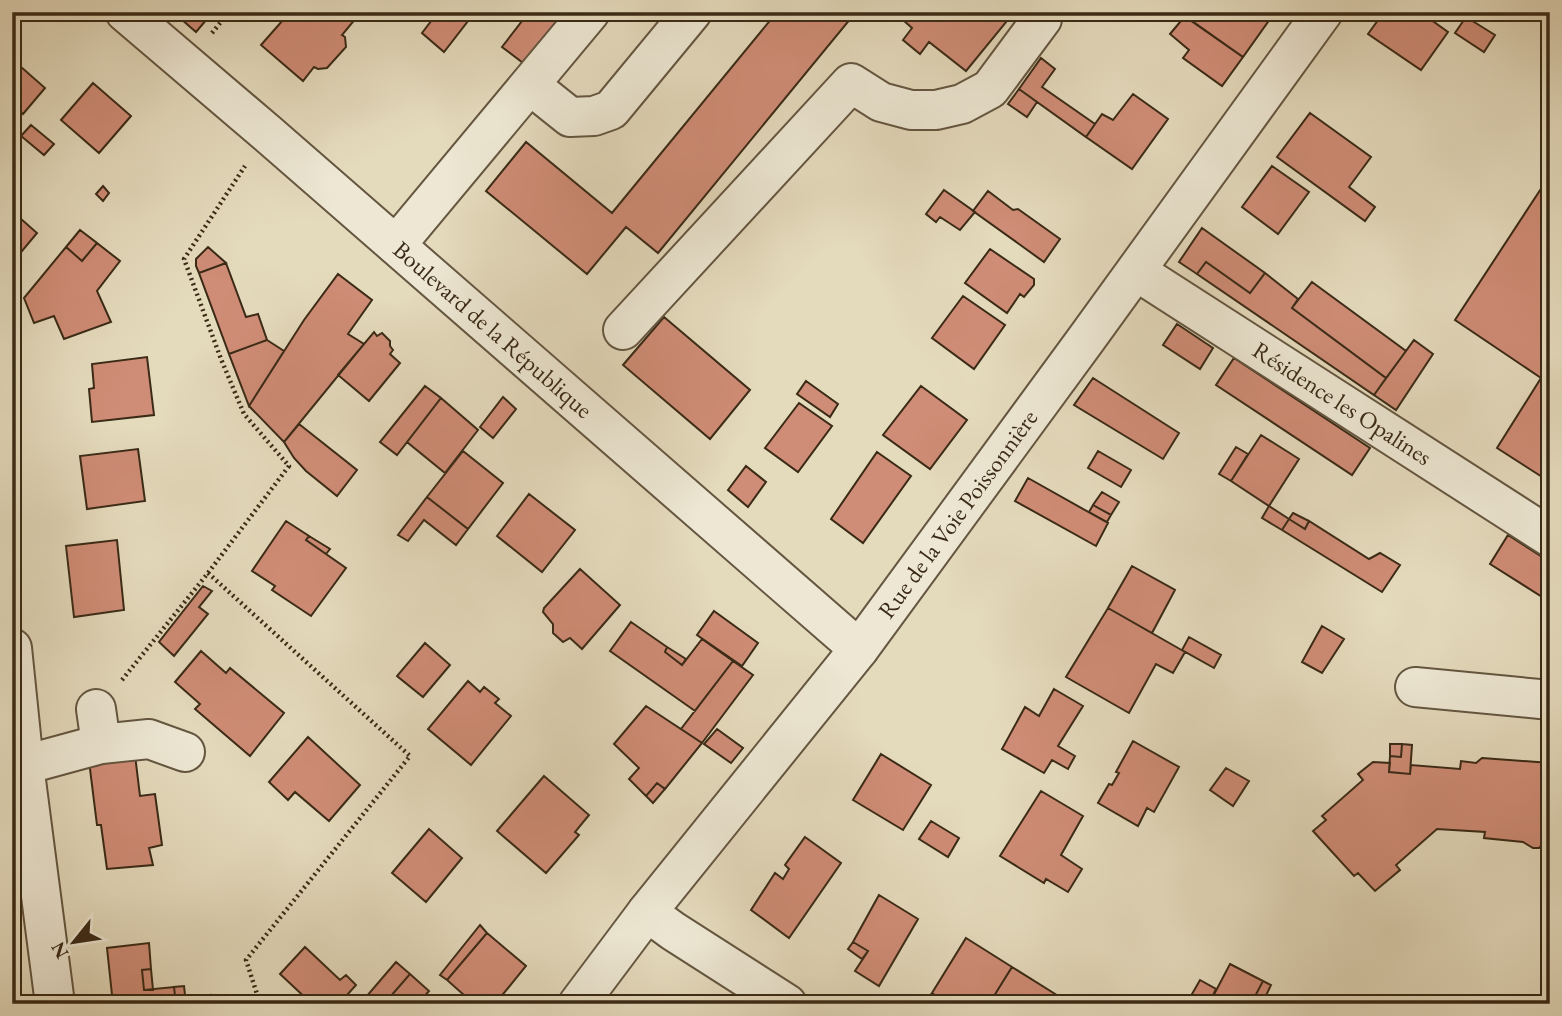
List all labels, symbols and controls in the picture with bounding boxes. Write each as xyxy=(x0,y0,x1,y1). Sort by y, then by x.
street label: Boulevard de la République xyxy=(387,234,599,425)
street label: Résidence les Opalines xyxy=(1247,334,1438,472)
street label: Rue de la Voie Poissonnière xyxy=(871,403,1044,624)
north arrow xyxy=(38,908,108,978)
text: N xyxy=(45,937,74,963)

